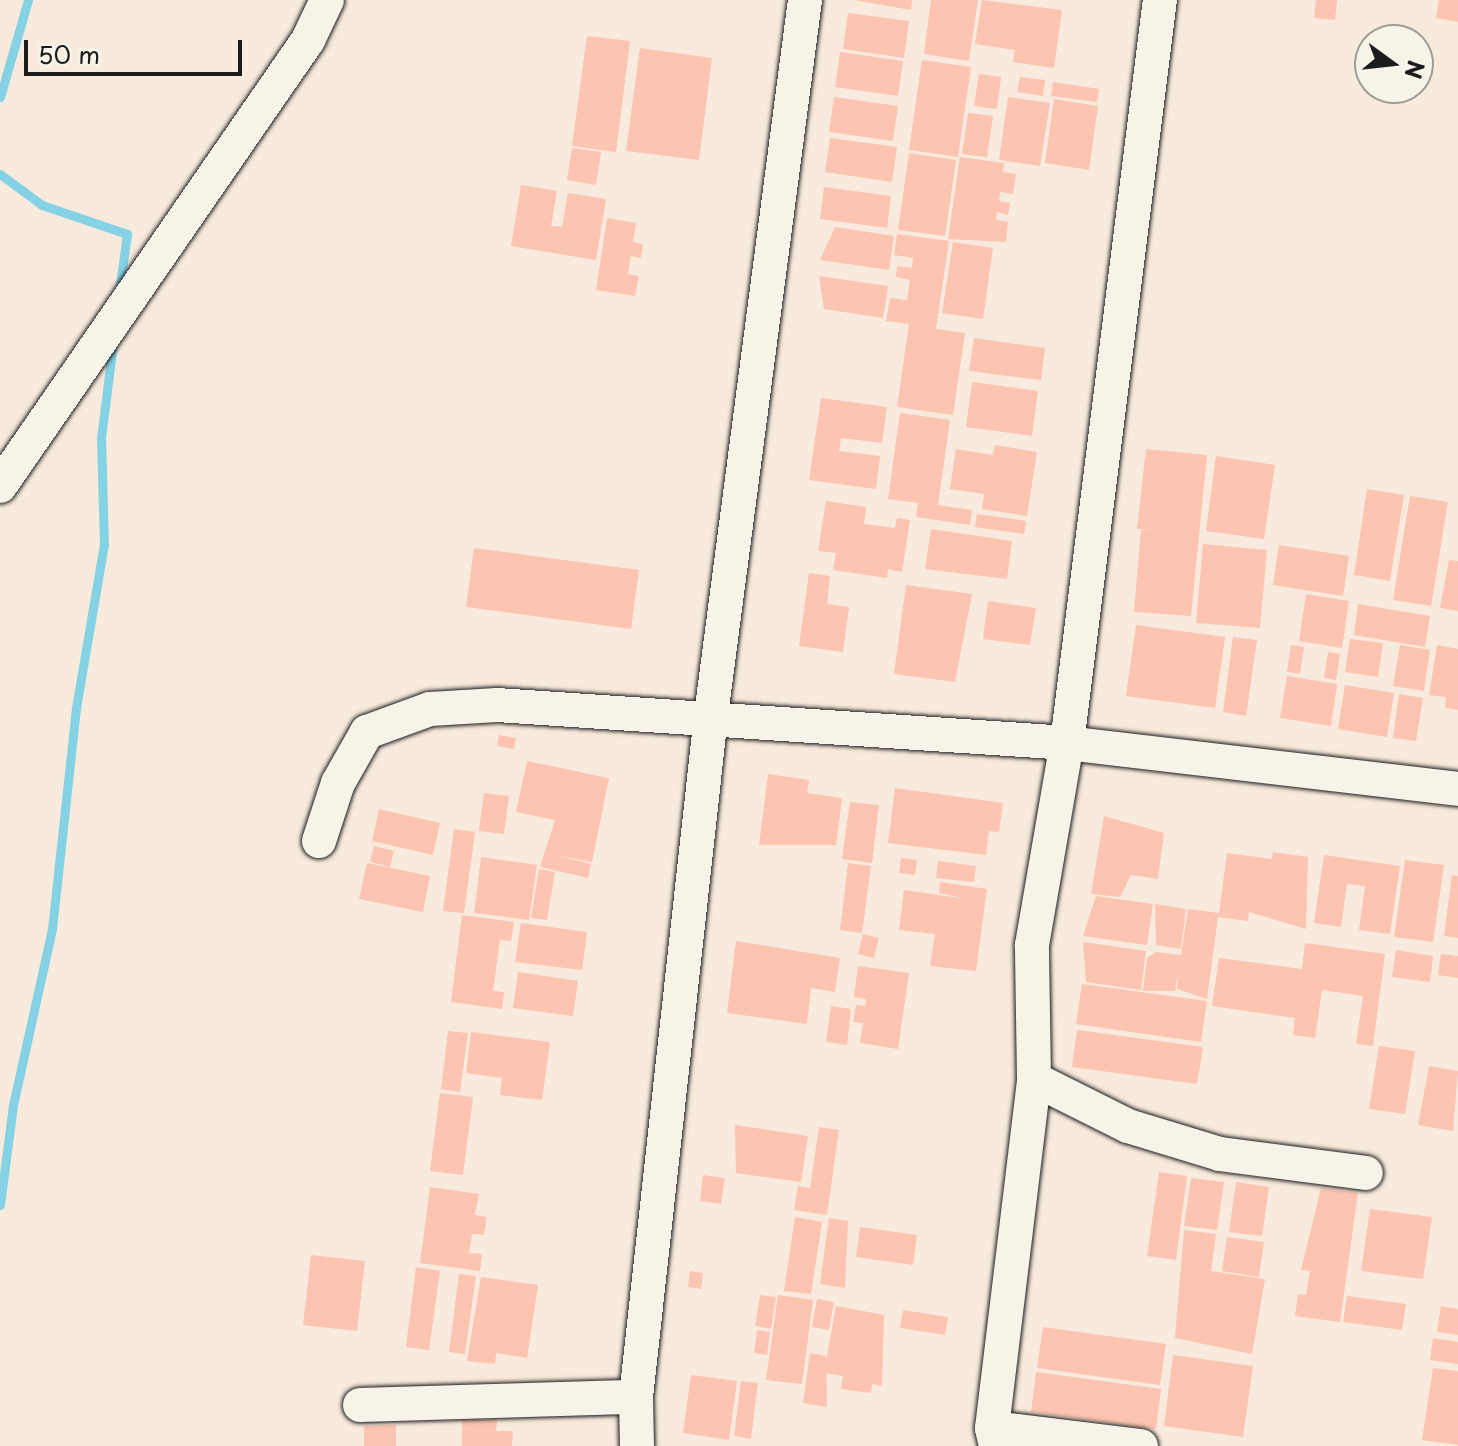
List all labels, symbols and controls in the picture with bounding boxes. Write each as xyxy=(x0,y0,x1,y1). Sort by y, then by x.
scale bar xyxy=(28,24,246,74)
north arrow xyxy=(1354,24,1434,104)
text: 50 m xyxy=(38,36,100,72)
text: N xyxy=(1398,57,1434,83)

